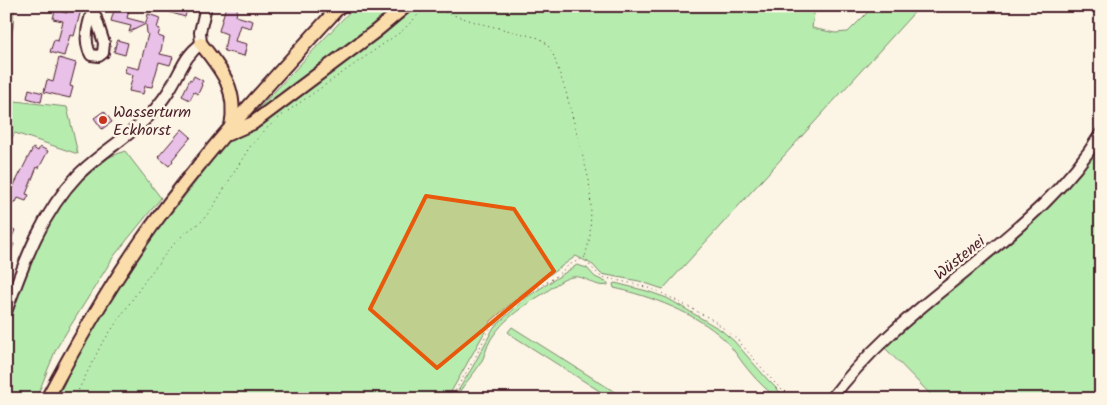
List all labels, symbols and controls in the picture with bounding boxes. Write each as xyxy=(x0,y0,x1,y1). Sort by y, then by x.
place label: Wasserturm Eckhorst xyxy=(113,100,191,143)
marker: Wasserturm Eckhorst xyxy=(97,114,109,126)
street label: Wüstenei xyxy=(929,229,992,287)

